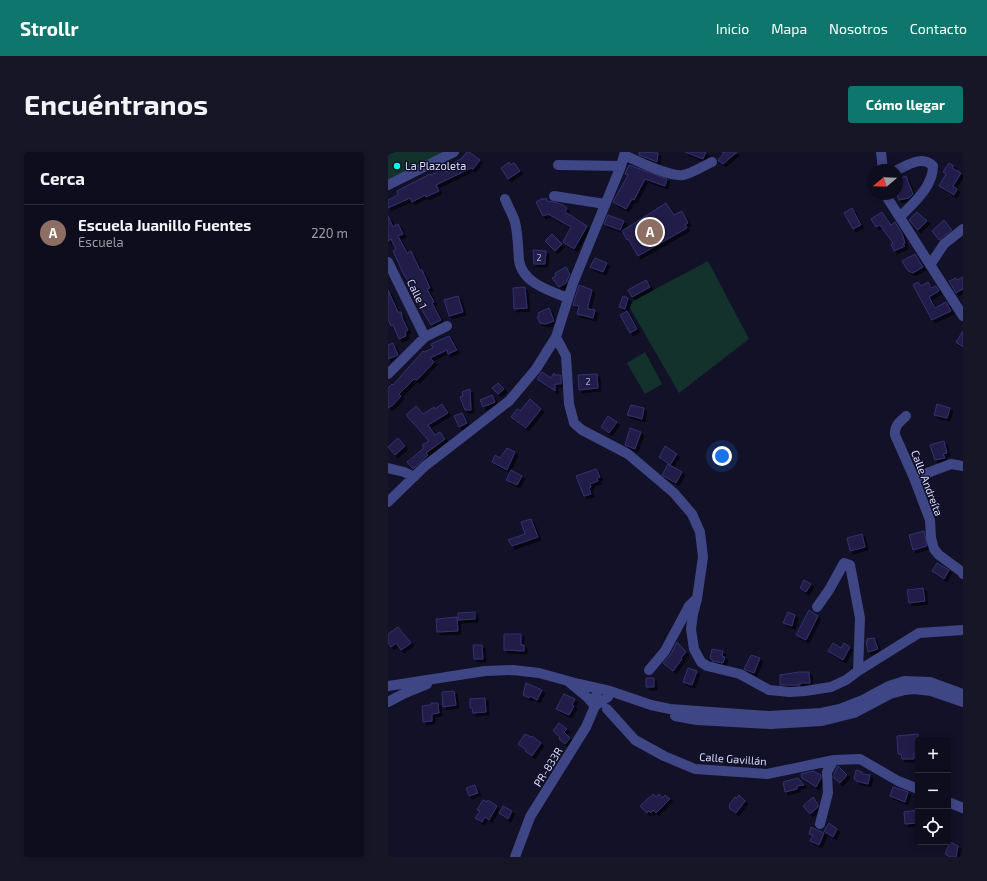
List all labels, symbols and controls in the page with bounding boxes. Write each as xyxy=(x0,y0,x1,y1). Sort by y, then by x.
text: Strollr xyxy=(20,17,79,40)
text: Inicio xyxy=(716,20,749,37)
text: Mapa xyxy=(771,20,807,37)
text: Nosotros xyxy=(829,20,888,37)
text: Contacto xyxy=(910,20,967,37)
button: Cómo llegar xyxy=(848,86,963,123)
text: Encuéntranos xyxy=(24,87,208,121)
place label: La Plazoleta xyxy=(405,159,466,172)
marker: La Plazoleta xyxy=(392,161,402,171)
north arrow xyxy=(867,164,903,200)
text: Cerca xyxy=(40,168,85,188)
text: Escuela Juanillo Fuentes xyxy=(78,216,251,234)
pin: A xyxy=(637,217,663,247)
text: A xyxy=(49,225,57,241)
text: 220 m xyxy=(311,225,348,241)
text: Escuela xyxy=(78,234,124,250)
house number: 2 xyxy=(536,252,542,263)
street label: Calle 1 xyxy=(405,277,430,311)
house number: 2 xyxy=(585,376,591,387)
your location xyxy=(712,446,732,466)
street label: Calle Andreíta xyxy=(909,448,946,518)
map controls xyxy=(915,737,951,845)
button: + xyxy=(915,737,951,773)
street label: PR-833R xyxy=(530,744,565,789)
street label: Calle Gavillán xyxy=(699,750,767,767)
button: − xyxy=(915,773,951,809)
button: locate xyxy=(915,809,951,845)

